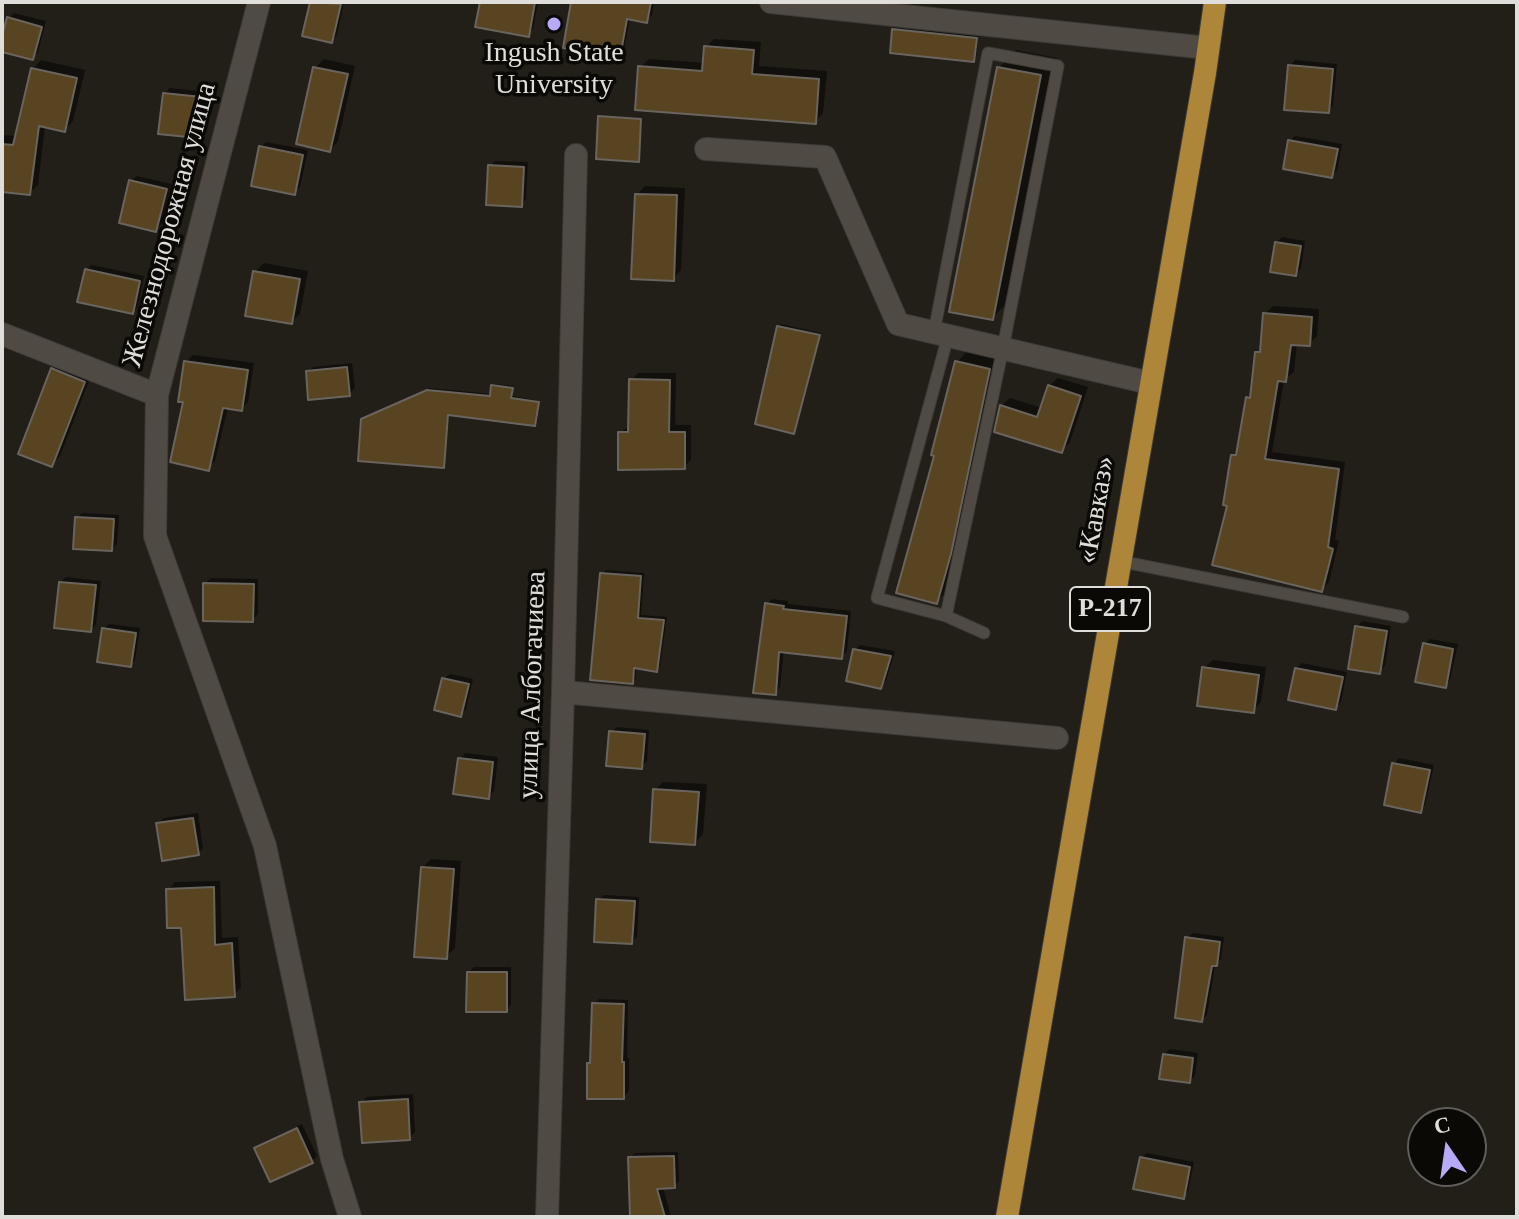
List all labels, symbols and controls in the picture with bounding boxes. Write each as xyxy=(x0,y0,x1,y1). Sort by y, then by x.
marker: Ingush State University xyxy=(545,15,563,33)
place label: Ingush State University xyxy=(484,37,624,103)
street label: Железнодорожная улица xyxy=(116,79,224,371)
street label: «Кавказ» xyxy=(1071,454,1123,566)
street label: улица Албогачиева xyxy=(512,570,554,800)
road number: Р-217 xyxy=(1070,587,1150,631)
north arrow xyxy=(1407,1107,1487,1187)
text: С xyxy=(1431,1111,1452,1139)

